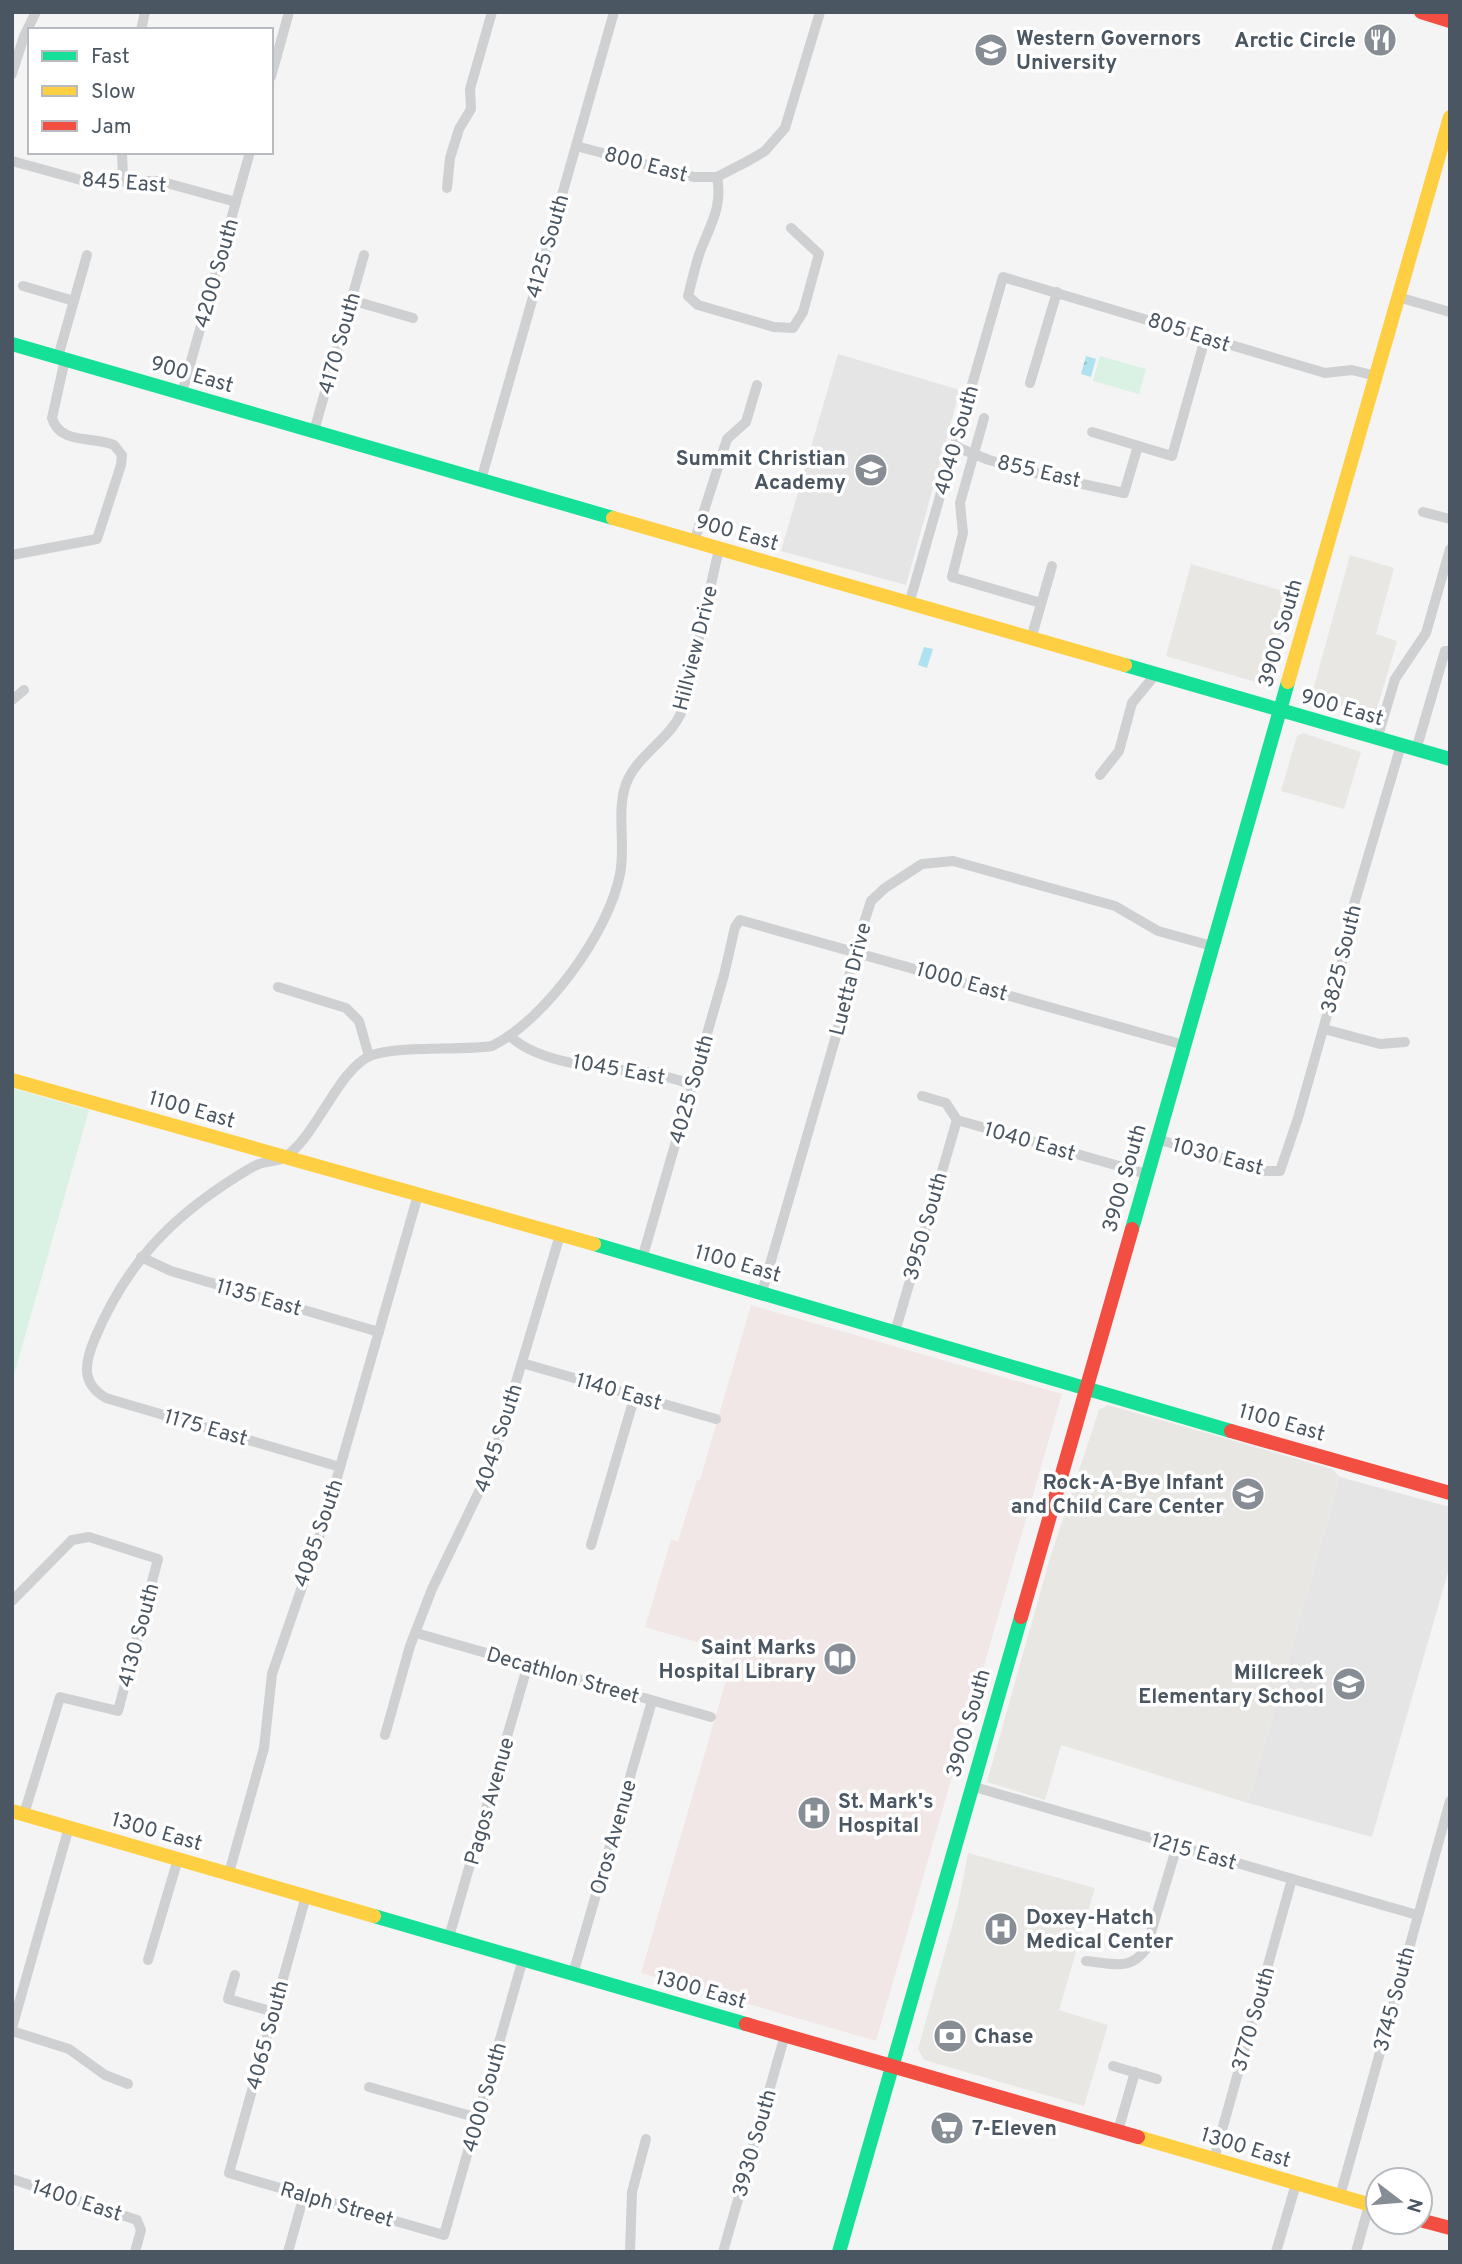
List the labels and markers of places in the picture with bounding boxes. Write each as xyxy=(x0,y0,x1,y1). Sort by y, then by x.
restaurant icon: Arctic Circle xyxy=(1361,21,1399,59)
place label: Western Governors University xyxy=(1016,26,1201,77)
place label: Arctic Circle xyxy=(1234,28,1356,55)
school or university icon: Western Governors University xyxy=(972,31,1010,69)
place label: Summit Christian Academy xyxy=(676,446,846,497)
school or university icon: Summit Christian Academy xyxy=(852,451,890,489)
place label: Rock-A-Bye Infant and Child Care Center xyxy=(1011,1470,1224,1521)
school or university icon: Rock-A-Bye Infant and Child Care Center xyxy=(1229,1475,1267,1513)
place label: Saint Marks Hospital Library xyxy=(659,1635,816,1686)
library icon: Saint Marks Hospital Library xyxy=(821,1640,859,1678)
place label: Millcreek Elementary School xyxy=(1138,1660,1324,1711)
school or university icon: Millcreek Elementary School xyxy=(1330,1665,1368,1703)
place label: St. Mark's Hospital xyxy=(838,1789,934,1840)
hospital icon: St. Mark's Hospital xyxy=(795,1794,833,1832)
place label: Doxey-Hatch Medical Center xyxy=(1026,1905,1174,1956)
hospital icon: Doxey-Hatch Medical Center xyxy=(982,1910,1020,1948)
bank icon: Chase xyxy=(931,2017,969,2055)
place label: Chase xyxy=(974,2024,1033,2051)
supermarket icon: 7-Eleven xyxy=(928,2109,966,2147)
place label: 7-Eleven xyxy=(972,2116,1057,2143)

